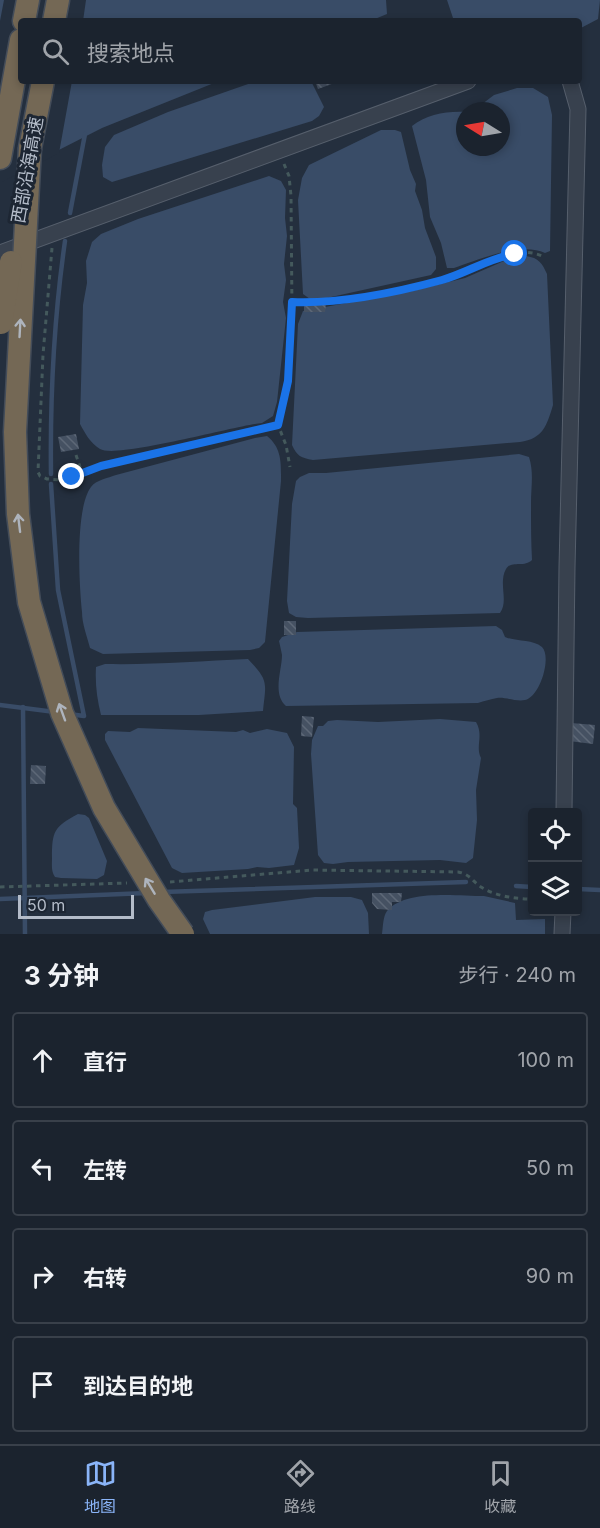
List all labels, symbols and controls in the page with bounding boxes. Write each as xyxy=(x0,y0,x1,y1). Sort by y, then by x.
search box xyxy=(18,18,582,84)
icon: search xyxy=(39,35,72,68)
text: 搜索地点 xyxy=(87,40,175,66)
north arrow xyxy=(456,102,510,156)
street label: 西部沿海高速 xyxy=(7,115,47,225)
route start xyxy=(501,240,527,266)
one-way arrow xyxy=(15,319,26,338)
route end xyxy=(58,463,84,489)
one-way arrow xyxy=(14,513,25,533)
one-way arrow xyxy=(56,703,67,722)
map controls xyxy=(528,808,582,916)
button: locate xyxy=(528,808,582,862)
button: layers xyxy=(528,862,582,916)
one-way arrow xyxy=(144,878,156,895)
scale bar xyxy=(18,892,134,920)
text: 50 m xyxy=(27,895,65,915)
text: 3 分钟 xyxy=(24,960,99,991)
text: 步行 · 240 m xyxy=(458,963,576,987)
icon: ahead xyxy=(26,1044,59,1077)
text: 100 m xyxy=(517,1048,574,1072)
text: 直行 xyxy=(83,1049,127,1075)
icon: left xyxy=(26,1152,59,1185)
text: 50 m xyxy=(526,1156,574,1180)
text: 左转 xyxy=(83,1157,127,1183)
icon: right xyxy=(26,1260,59,1293)
text: 90 m xyxy=(526,1264,574,1288)
text: 右转 xyxy=(83,1265,127,1291)
icon: arrive xyxy=(26,1368,59,1401)
text: 到达目的地 xyxy=(83,1373,193,1399)
tab: 地图 xyxy=(84,1457,117,1517)
tab: 路线 xyxy=(284,1457,317,1517)
tab: 收藏 xyxy=(484,1457,517,1517)

